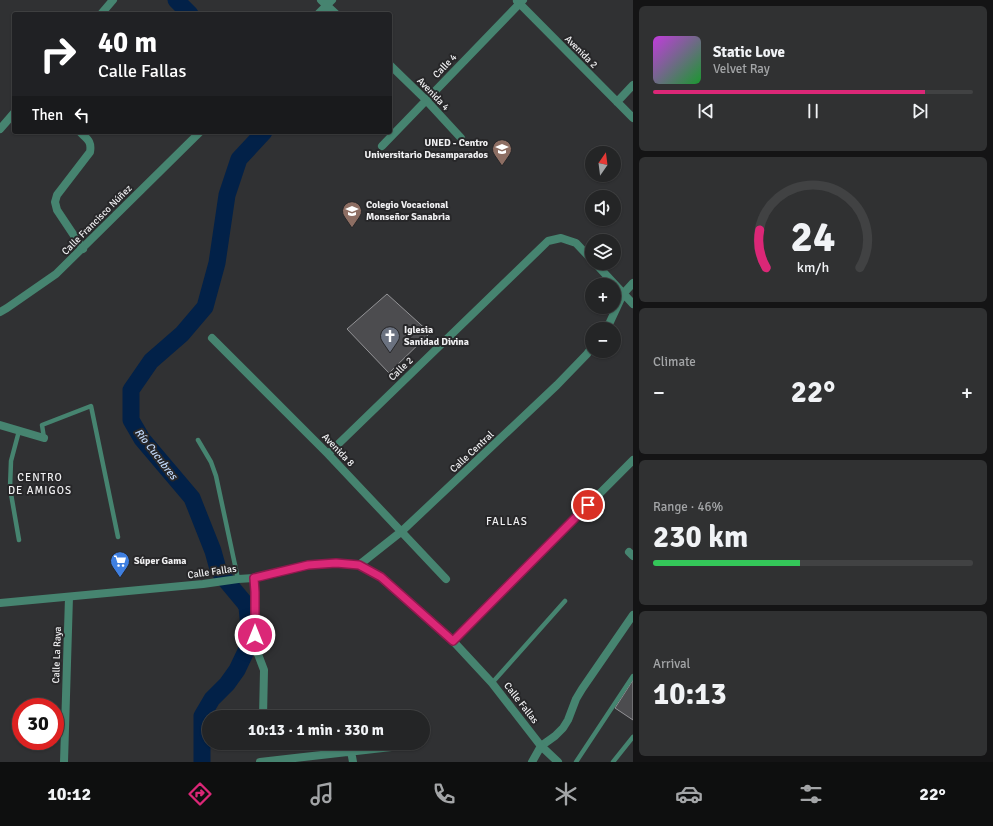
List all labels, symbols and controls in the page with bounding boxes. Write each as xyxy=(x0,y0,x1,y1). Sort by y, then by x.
text: 40 m xyxy=(98,26,157,60)
icon: right xyxy=(32,28,84,80)
street label: Avenida 2 xyxy=(562,33,600,71)
text: Static Love xyxy=(713,43,785,61)
street label: Calle 4 xyxy=(431,51,460,81)
text: Calle Fallas xyxy=(98,60,186,82)
text: Velvet Ray xyxy=(713,61,770,77)
street label: Avenida 4 xyxy=(414,75,452,114)
icon: previous xyxy=(695,100,717,122)
icon: pause xyxy=(802,100,824,122)
icon: next xyxy=(909,100,931,122)
icon: left xyxy=(71,104,93,126)
text: Then xyxy=(32,106,63,124)
place label: UNED - Centro Universitario Desamparados xyxy=(365,137,489,161)
school or university icon: UNED - Centro Universitario Desamparados xyxy=(491,138,513,166)
north arrow xyxy=(585,146,621,182)
map controls xyxy=(585,146,621,358)
street label: Calle Francisco Núñez xyxy=(59,182,135,258)
button: sound xyxy=(585,190,621,226)
place label: Colegio Vocacional Monseñor Sanabria xyxy=(366,199,450,223)
school or university icon: Colegio Vocacional Monseñor Sanabria xyxy=(341,200,363,228)
text: 24 xyxy=(791,212,835,263)
button: layers xyxy=(585,234,621,270)
text: km/h xyxy=(797,258,829,275)
button: + xyxy=(585,278,621,314)
button: − xyxy=(585,322,621,358)
place label: Iglesia Sanidad Divina xyxy=(404,324,469,348)
church icon: Iglesia Sanidad Divina xyxy=(379,325,401,353)
text: Climate xyxy=(653,354,696,370)
street label: Calle 2 xyxy=(386,355,416,383)
text: 22° xyxy=(791,374,835,411)
text: − xyxy=(653,379,665,406)
text: + xyxy=(961,379,973,406)
water label: Río Cucubres xyxy=(132,426,181,483)
street label: Calle Central xyxy=(448,429,496,475)
street label: Avenida 8 xyxy=(319,431,357,469)
district label: CENTRO DE AMIGOS xyxy=(8,471,72,497)
pin xyxy=(571,488,605,522)
icon: arrive xyxy=(577,494,599,516)
text: Range · 46% xyxy=(653,499,723,515)
district label: FALLAS xyxy=(486,515,528,528)
text: 230 km xyxy=(653,519,748,556)
supermarket icon: Súper Gama xyxy=(109,550,131,578)
place label: Súper Gama xyxy=(134,555,186,567)
street label: Calle Fallas xyxy=(187,563,238,581)
position arrow xyxy=(234,614,276,656)
street label: Calle La Raya xyxy=(50,626,64,684)
text: Arrival xyxy=(653,656,690,672)
text: 10:13 xyxy=(653,676,727,713)
street label: Calle Fallas xyxy=(501,680,541,727)
speed limit sign: 30 xyxy=(12,698,64,750)
text: 10:13 · 1 min · 330 m xyxy=(248,721,384,739)
icon: directions xyxy=(186,780,214,808)
icon: music xyxy=(308,780,336,808)
icon: phone xyxy=(430,780,458,808)
icon: climate xyxy=(552,780,580,808)
icon: car xyxy=(675,780,703,808)
icon: filters xyxy=(797,780,825,808)
text: 10:12 xyxy=(47,783,91,805)
text: 22° xyxy=(919,783,946,805)

